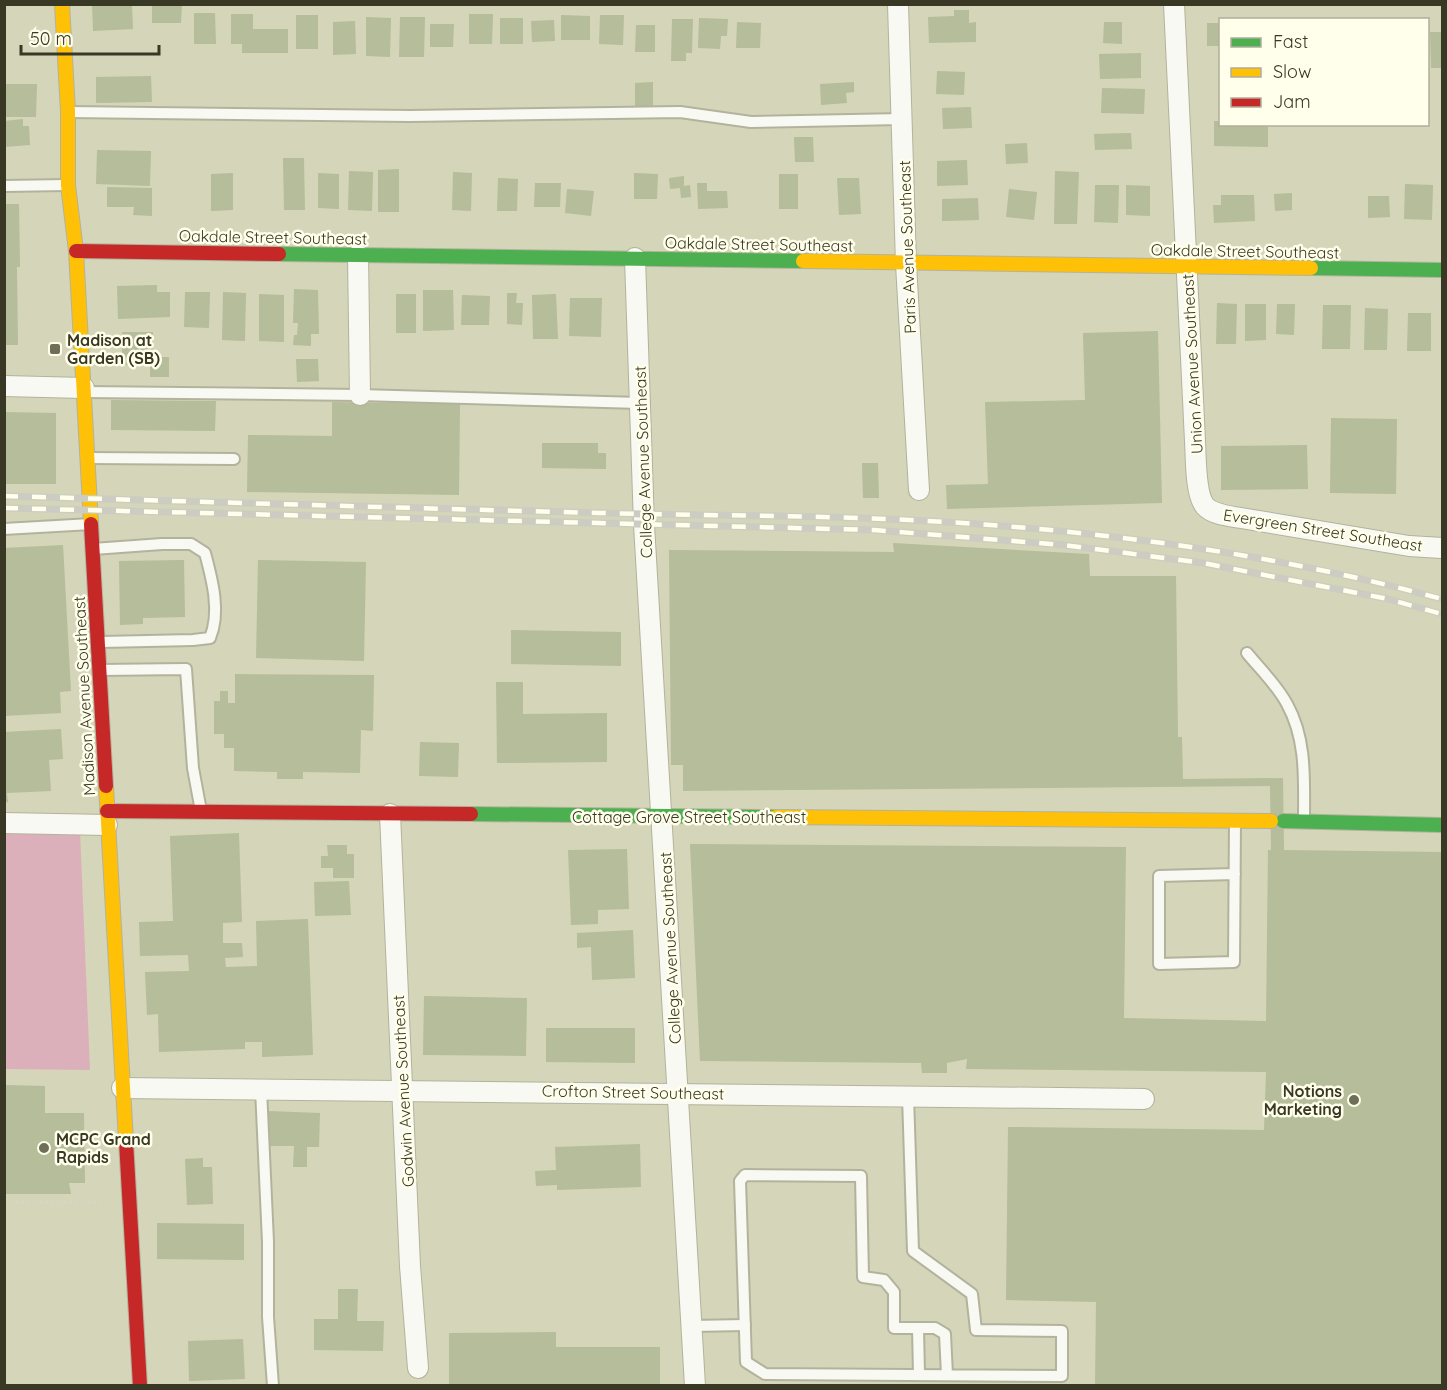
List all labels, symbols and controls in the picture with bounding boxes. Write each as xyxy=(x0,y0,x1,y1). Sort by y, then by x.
scale bar xyxy=(21,18,159,56)
legend xyxy=(1219,18,1429,126)
text: 50 m xyxy=(30,27,72,50)
text: Fast xyxy=(1273,30,1308,53)
text: Slow xyxy=(1273,60,1311,83)
text: Jam xyxy=(1273,90,1311,113)
street label: Paris Avenue Southeast xyxy=(894,160,920,334)
street label: Oakdale Street Southeast xyxy=(179,225,367,249)
street label: Oakdale Street Southeast xyxy=(665,232,853,256)
street label: Oakdale Street Southeast xyxy=(1151,239,1339,263)
street label: Union Avenue Southeast xyxy=(1177,273,1207,455)
place label: Madison at Garden (SB) xyxy=(67,330,160,368)
marker: Madison at Garden (SB) xyxy=(48,342,62,356)
street label: College Avenue Southeast xyxy=(630,365,656,559)
street label: Evergreen Street Southeast xyxy=(1222,504,1424,556)
street label: Madison Avenue Southeast xyxy=(69,596,99,796)
street label: Cottage Grove Street Southeast xyxy=(572,807,806,827)
street label: College Avenue Southeast xyxy=(655,851,685,1045)
street label: Godwin Avenue Southeast xyxy=(388,994,418,1188)
street label: Crofton Street Southeast xyxy=(542,1080,724,1104)
place label: Notions Marketing xyxy=(1264,1081,1342,1119)
marker: Notions Marketing xyxy=(1347,1093,1361,1107)
place label: MCPC Grand Rapids xyxy=(56,1129,151,1167)
marker: MCPC Grand Rapids xyxy=(37,1141,51,1155)

